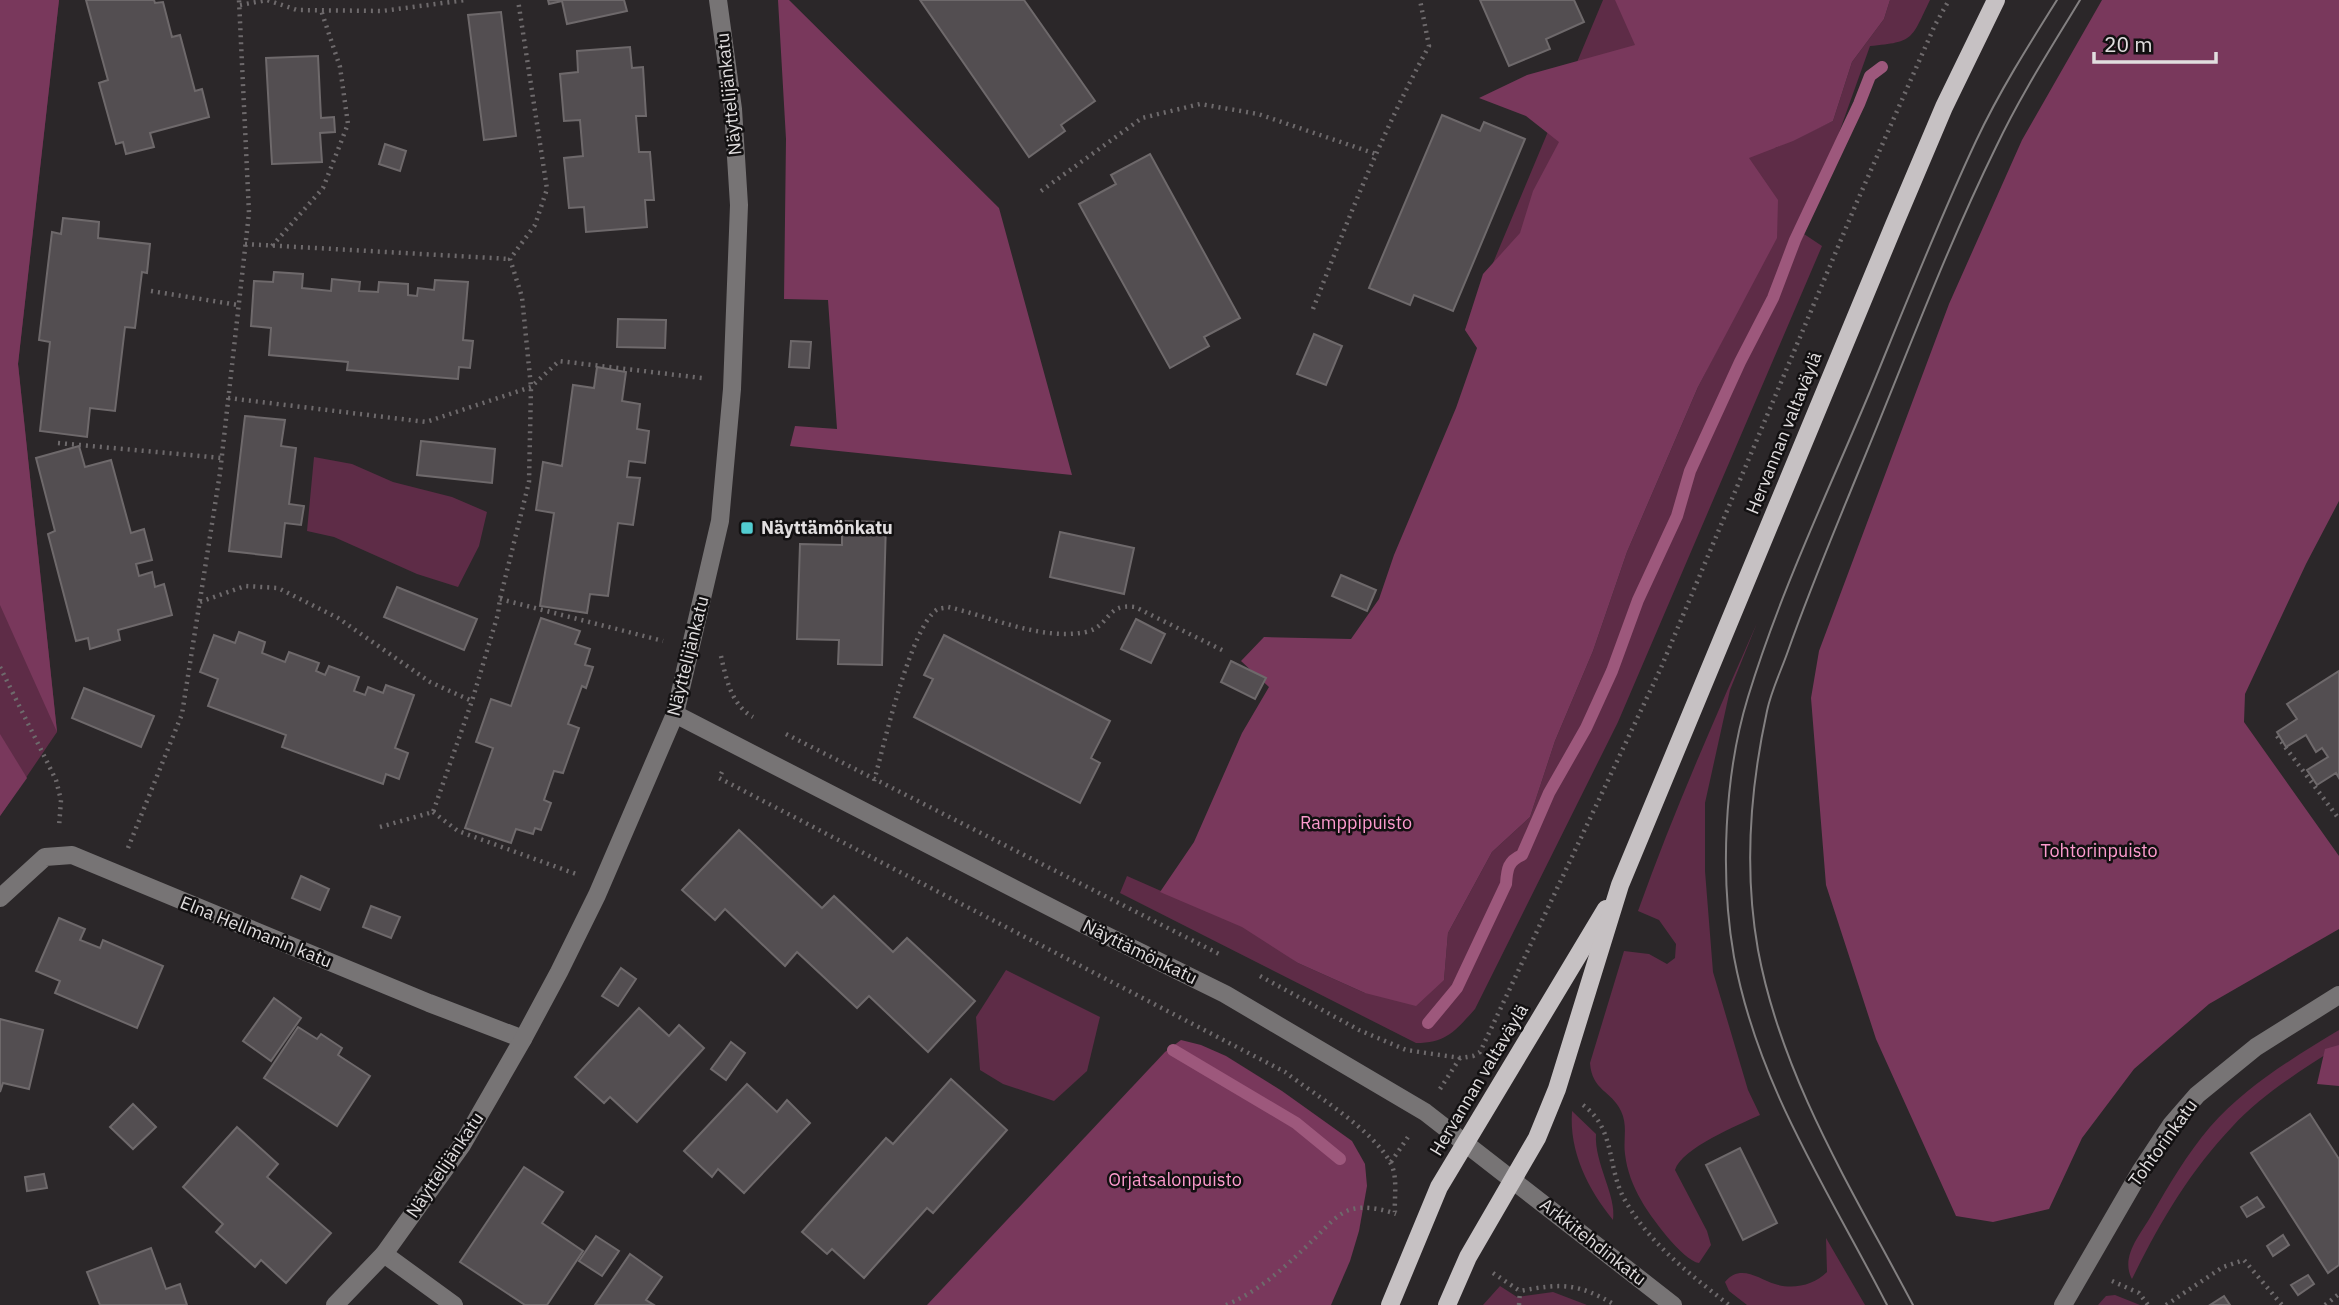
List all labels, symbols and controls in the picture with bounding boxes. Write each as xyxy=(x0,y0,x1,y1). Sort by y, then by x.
scale bar xyxy=(2094,21,2216,65)
text: 20 m xyxy=(2104,30,2153,58)
street label: Näyttelijänkatu xyxy=(711,32,746,156)
street label: Hervannan valtaväylä xyxy=(1740,348,1827,517)
place label: Näyttämönkatu xyxy=(761,516,893,539)
marker: Näyttämönkatu xyxy=(739,520,755,536)
street label: Näyttelijänkatu xyxy=(662,594,714,718)
park label: Ramppipuisto xyxy=(1300,811,1412,834)
park label: Tohtorinpuisto xyxy=(2040,839,2158,862)
street label: Elna Hellmanin katu xyxy=(177,891,336,973)
street label: Näyttämönkatu xyxy=(1079,914,1201,989)
street label: Hervannan valtaväylä xyxy=(1424,999,1533,1160)
street label: Tohtorinkatu xyxy=(2123,1094,2202,1191)
street label: Näyttelijänkatu xyxy=(401,1107,488,1222)
park label: Orjatsalonpuisto xyxy=(1108,1168,1242,1191)
street label: Arkkitehdinkatu xyxy=(1536,1193,1651,1290)

